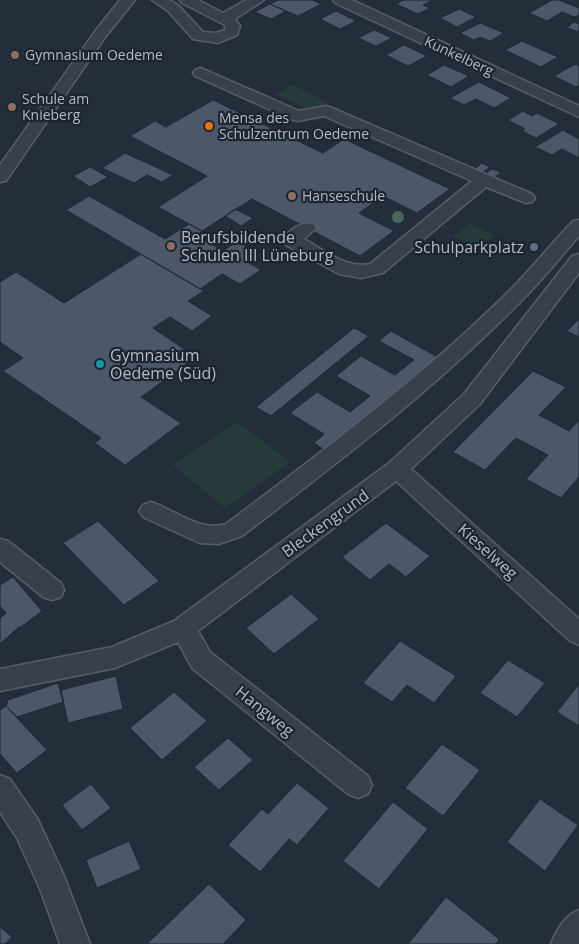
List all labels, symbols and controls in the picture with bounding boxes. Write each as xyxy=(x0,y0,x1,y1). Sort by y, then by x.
street label: Kunkelberg xyxy=(422,31,497,80)
place label: Gymnasium Oedeme xyxy=(25,45,163,64)
marker: Gymnasium Oedeme xyxy=(9,49,21,61)
place label: Schule am Knieberg xyxy=(22,89,89,124)
marker: Schule am Knieberg xyxy=(6,101,18,113)
place label: Mensa des Schulzentrum Oedeme xyxy=(219,108,369,143)
marker: Mensa des Schulzentrum Oedeme xyxy=(203,120,215,132)
place label: Hanseschule xyxy=(302,186,385,205)
marker: Hanseschule xyxy=(286,190,298,202)
place label: Berufsbildende Schulen III Lüneburg xyxy=(181,226,334,266)
place label: Schulparkplatz xyxy=(414,236,524,258)
marker: Berufsbildende Schulen III Lüneburg xyxy=(165,240,177,252)
marker: Schulparkplatz xyxy=(528,241,540,253)
place label: Gymnasium Oedeme (Süd) xyxy=(110,344,216,384)
marker: Gymnasium Oedeme (Süd) xyxy=(94,358,106,370)
street label: Bleckengrund xyxy=(277,484,373,562)
street label: Kieselweg xyxy=(453,518,523,584)
street label: Hangweg xyxy=(231,681,299,742)

